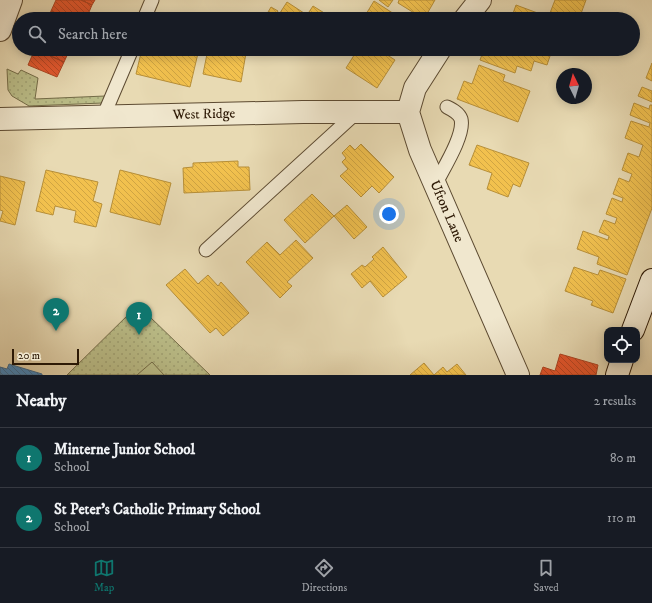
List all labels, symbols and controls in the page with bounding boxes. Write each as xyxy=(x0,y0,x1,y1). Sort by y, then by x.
search box xyxy=(12,12,640,56)
icon: search xyxy=(26,23,48,45)
text: Search here xyxy=(58,25,127,44)
north arrow xyxy=(556,68,592,104)
street label: West Ridge xyxy=(171,105,236,124)
street label: Ufton Lane xyxy=(425,178,468,245)
your location xyxy=(379,204,399,224)
pin: 2 xyxy=(43,298,69,331)
pin: 1 xyxy=(126,302,152,335)
map controls xyxy=(604,327,640,363)
button: locate xyxy=(604,327,640,363)
scale bar xyxy=(12,347,79,366)
text: 20 m xyxy=(18,349,40,363)
text: Nearby xyxy=(16,390,66,412)
text: 2 results xyxy=(594,393,636,409)
text: Minterne Junior School xyxy=(54,440,195,459)
text: 1 xyxy=(27,450,31,466)
text: 80 m xyxy=(610,450,636,466)
text: School xyxy=(54,459,90,475)
text: St Peter's Catholic Primary School xyxy=(54,500,260,519)
text: 2 xyxy=(26,510,32,526)
text: 110 m xyxy=(607,510,636,526)
text: School xyxy=(54,519,90,535)
tab: Map xyxy=(93,557,115,595)
tab: Directions xyxy=(302,557,347,595)
tab: Saved xyxy=(534,557,559,595)

